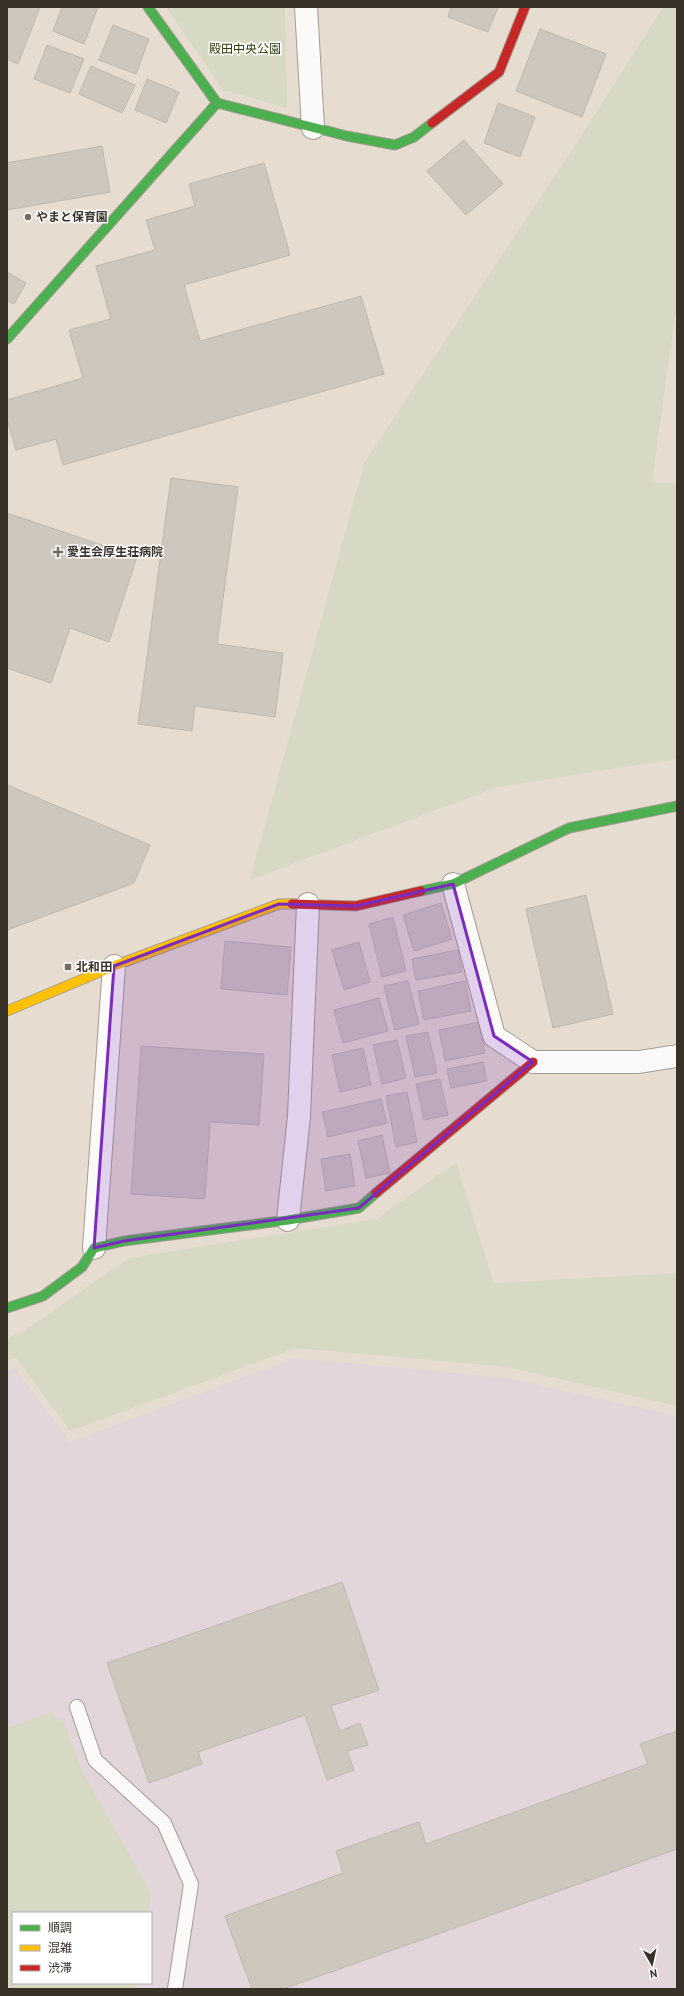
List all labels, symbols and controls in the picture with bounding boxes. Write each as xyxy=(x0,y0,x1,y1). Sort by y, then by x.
park label: 殿田中央公園 xyxy=(209,41,281,56)
place label: やまと保育園 xyxy=(36,209,108,224)
marker: やまと保育園 xyxy=(23,212,33,222)
place label: 愛生会厚生荘病院 xyxy=(67,544,163,559)
marker: 愛生会厚生荘病院 xyxy=(52,546,64,558)
place label: 北和田 xyxy=(76,959,112,974)
marker: 北和田 xyxy=(63,962,73,972)
legend xyxy=(12,1912,152,1984)
text: 順調 xyxy=(48,1920,72,1935)
text: 混雑 xyxy=(48,1940,72,1955)
north arrow xyxy=(632,1944,672,1984)
text: 渋滞 xyxy=(48,1960,72,1975)
text: N xyxy=(649,1966,658,1981)

